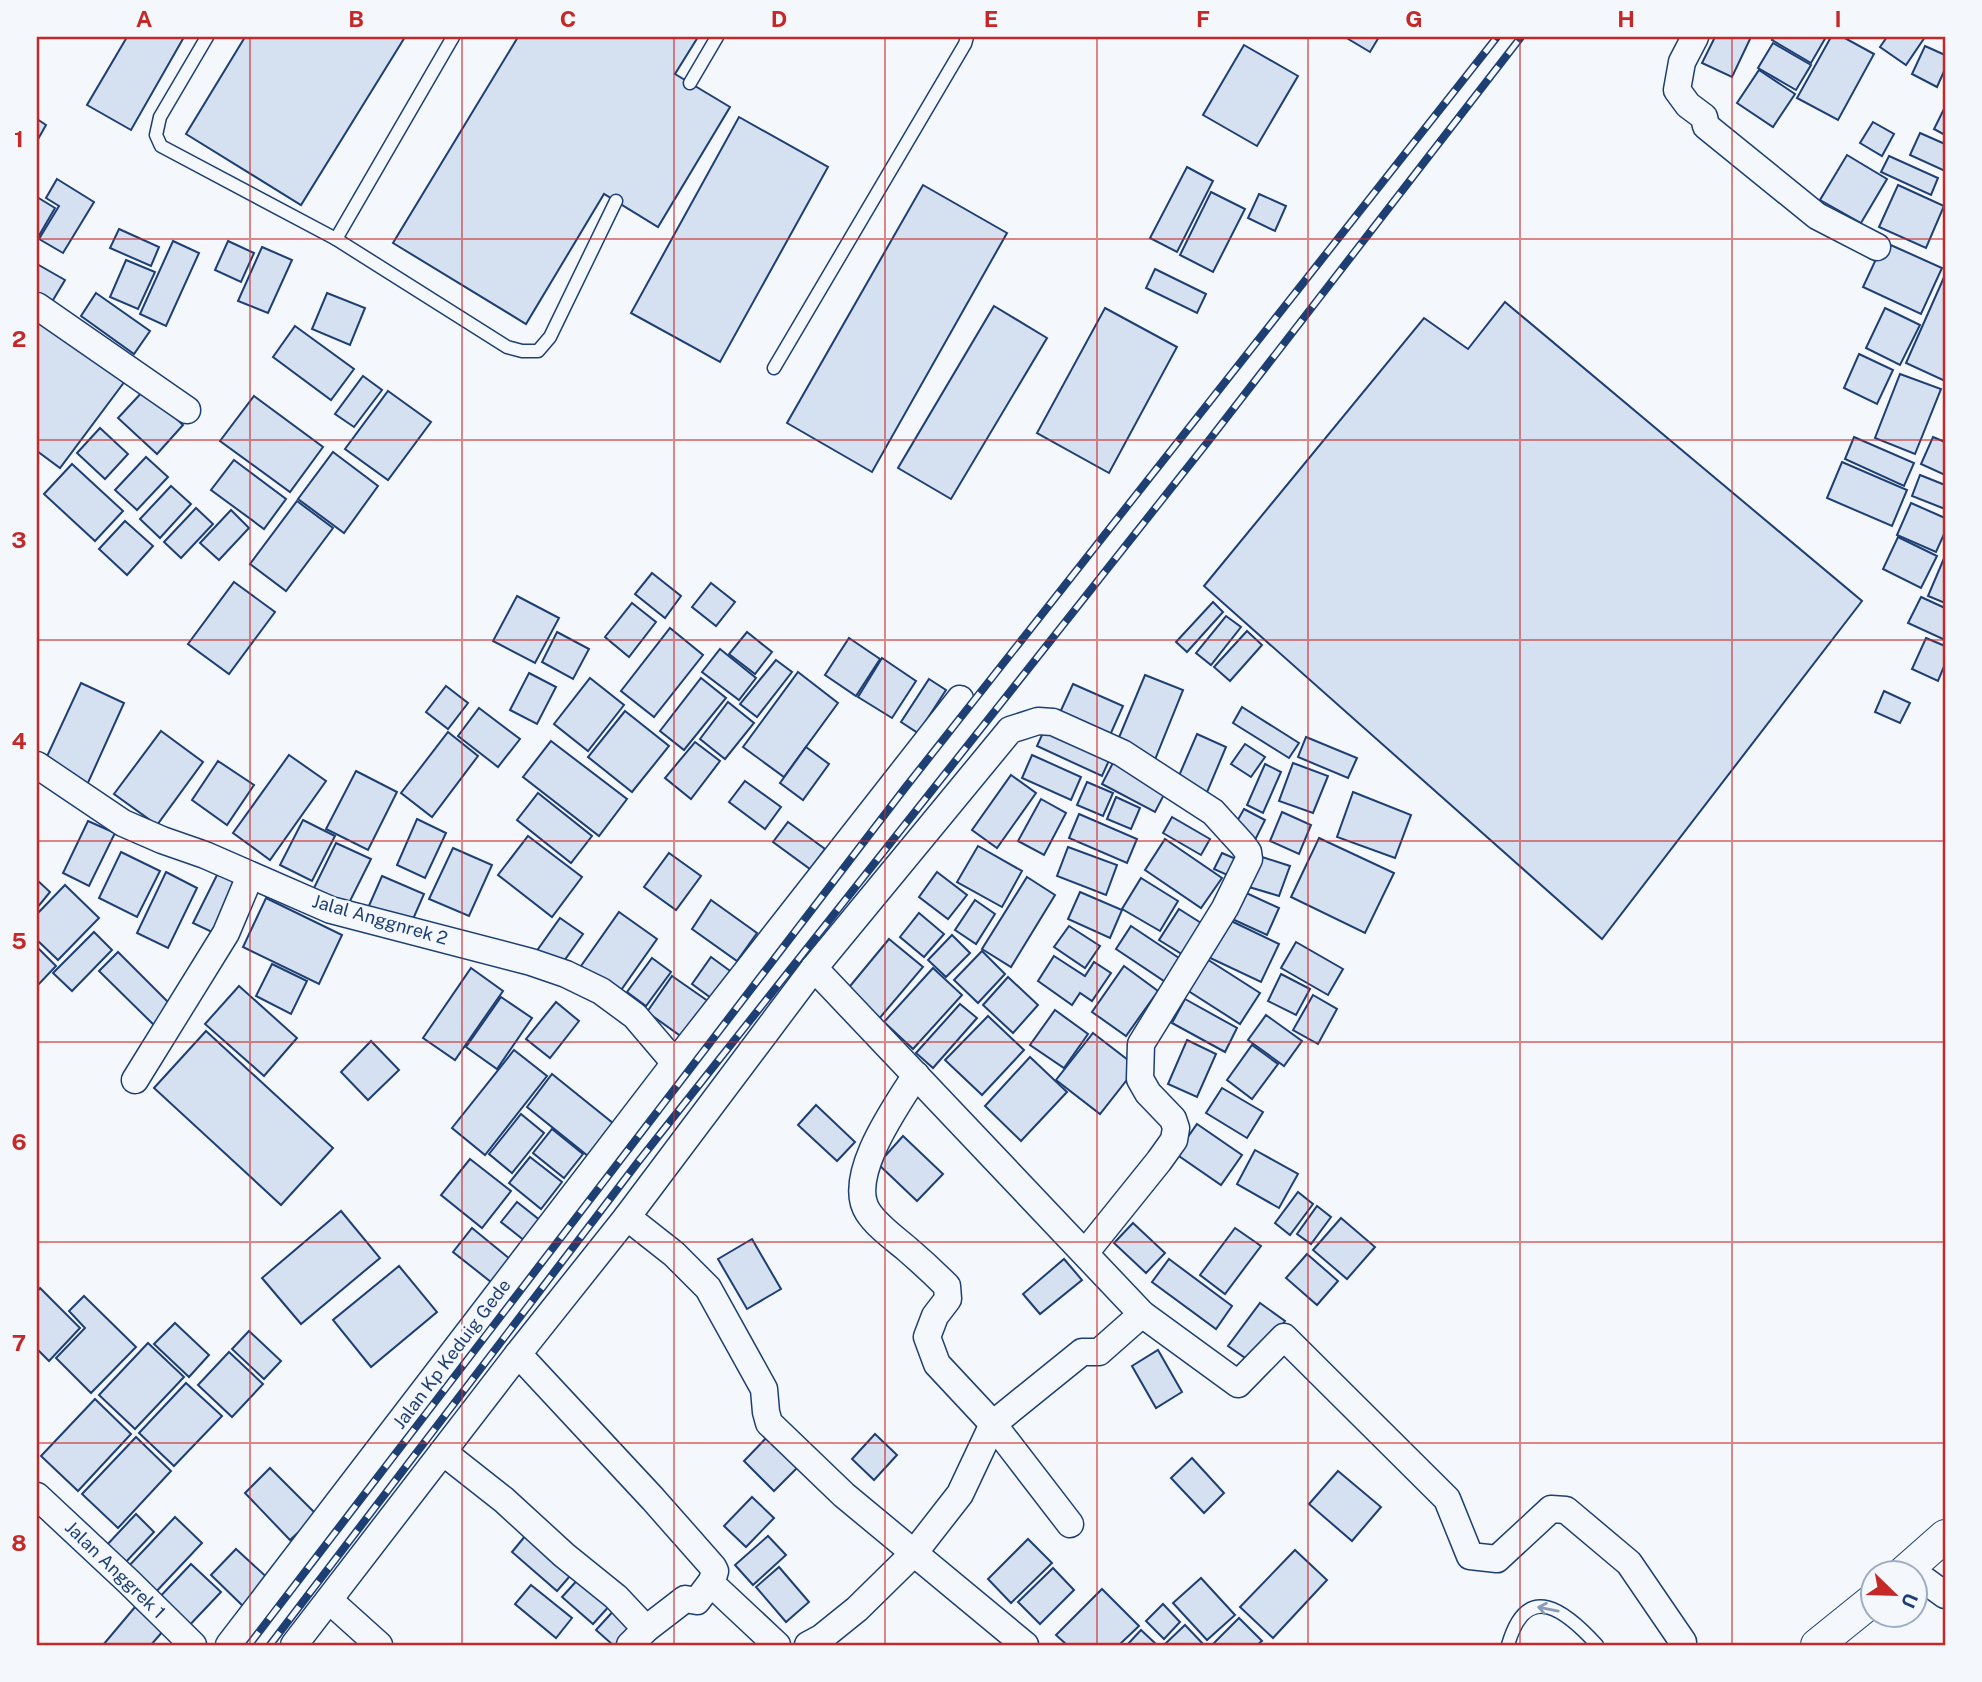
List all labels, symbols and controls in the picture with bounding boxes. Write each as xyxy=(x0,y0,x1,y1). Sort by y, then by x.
text: A xyxy=(136,5,153,32)
text: B xyxy=(348,5,364,32)
text: C xyxy=(560,5,576,32)
text: D xyxy=(771,5,787,32)
text: E xyxy=(984,5,998,32)
text: F xyxy=(1196,5,1210,32)
text: G xyxy=(1405,5,1423,32)
text: H xyxy=(1617,5,1635,32)
text: I xyxy=(1834,5,1842,32)
text: 1 xyxy=(14,125,24,152)
text: 2 xyxy=(12,325,26,352)
text: 3 xyxy=(11,526,27,553)
text: 4 xyxy=(11,727,27,754)
street label: Jalal Anggnrek 2 xyxy=(310,890,450,949)
text: 5 xyxy=(11,927,27,954)
text: 6 xyxy=(11,1128,27,1155)
street label: Jalan Kp Keduig Gede xyxy=(388,1275,515,1433)
text: 7 xyxy=(12,1329,26,1356)
street label: Jalan Anggrek 1 xyxy=(61,1516,170,1623)
text: 8 xyxy=(11,1529,27,1556)
north arrow xyxy=(1860,1560,1930,1630)
text: U xyxy=(1897,1590,1922,1611)
one-way arrow xyxy=(1538,1602,1560,1615)

